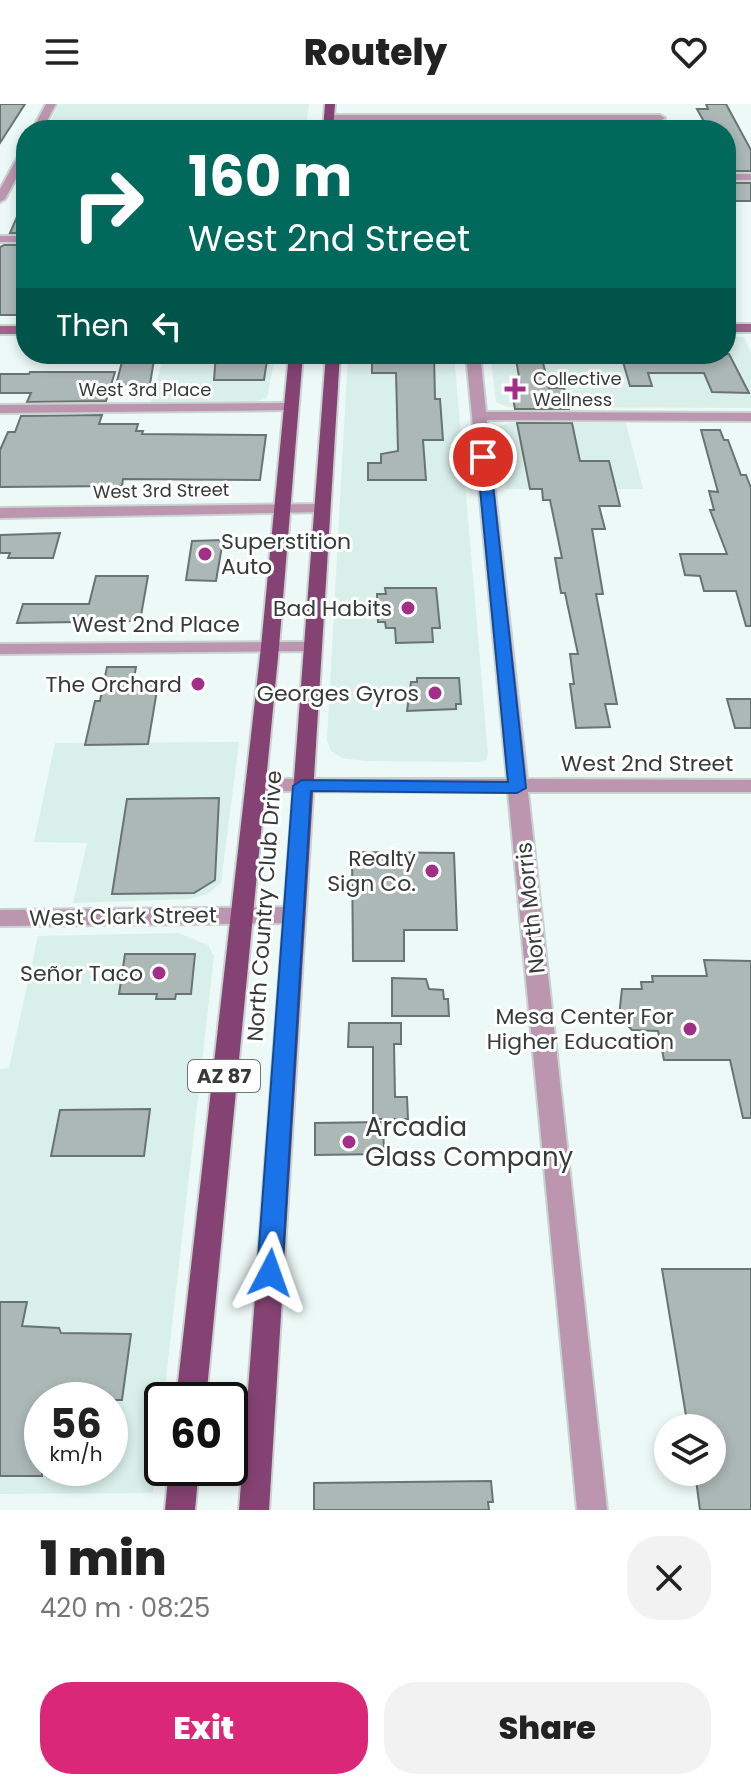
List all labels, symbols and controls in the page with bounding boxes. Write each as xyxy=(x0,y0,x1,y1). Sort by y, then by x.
text: Routely xyxy=(304,27,447,78)
icon: menu xyxy=(40,30,84,74)
icon: heart xyxy=(667,30,711,74)
text: 160 m xyxy=(188,137,352,216)
icon: right xyxy=(56,152,160,256)
text: West 2nd Street xyxy=(188,213,470,264)
text: Then xyxy=(56,304,129,347)
icon: left xyxy=(145,304,189,348)
place label: Collective Wellness xyxy=(533,366,622,412)
street label: West 3rd Place xyxy=(79,377,211,402)
marker: Collective Wellness xyxy=(504,378,526,400)
pin xyxy=(449,423,517,491)
icon: arrive xyxy=(461,435,505,479)
street label: West 3rd Street xyxy=(93,477,229,504)
place label: Superstition Auto xyxy=(221,526,351,582)
marker: Superstition Auto xyxy=(196,545,214,563)
place label: Bad Habits xyxy=(273,593,392,624)
marker: Bad Habits xyxy=(399,599,417,617)
street label: West 2nd Place xyxy=(72,609,240,640)
place label: The Orchard xyxy=(46,669,182,700)
marker: The Orchard xyxy=(189,675,207,693)
place label: Georges Gyros xyxy=(257,678,419,709)
marker: Georges Gyros xyxy=(426,684,444,702)
street label: West 2nd Street xyxy=(561,748,733,779)
street label: North Country Club Drive xyxy=(240,769,289,1043)
street label: North Morris xyxy=(508,841,553,975)
place label: Realty Sign Co. xyxy=(327,843,417,899)
marker: Realty Sign Co. xyxy=(423,862,441,880)
street label: West Clark Street xyxy=(29,899,217,934)
place label: Señor Taco xyxy=(20,958,143,989)
marker: Señor Taco xyxy=(150,964,168,982)
place label: Mesa Center For Higher Education xyxy=(487,1001,674,1057)
marker: Mesa Center For Higher Education xyxy=(681,1020,699,1038)
road number: AZ 87 xyxy=(188,1060,260,1092)
place label: Arcadia Glass Company xyxy=(365,1109,574,1175)
marker: Arcadia Glass Company xyxy=(340,1133,358,1151)
position arrow xyxy=(228,1231,312,1315)
speed limit sign: 60 xyxy=(144,1382,248,1486)
text: 56 xyxy=(50,1396,102,1452)
map controls xyxy=(654,1414,726,1486)
button: layers xyxy=(654,1414,726,1486)
text: km/h xyxy=(49,1440,103,1468)
text: 1 min xyxy=(40,1525,167,1592)
button: close xyxy=(627,1536,711,1620)
text: 420 m · 08:25 xyxy=(40,1590,210,1626)
button: Exit xyxy=(40,1682,368,1774)
button: Share xyxy=(384,1682,711,1774)

